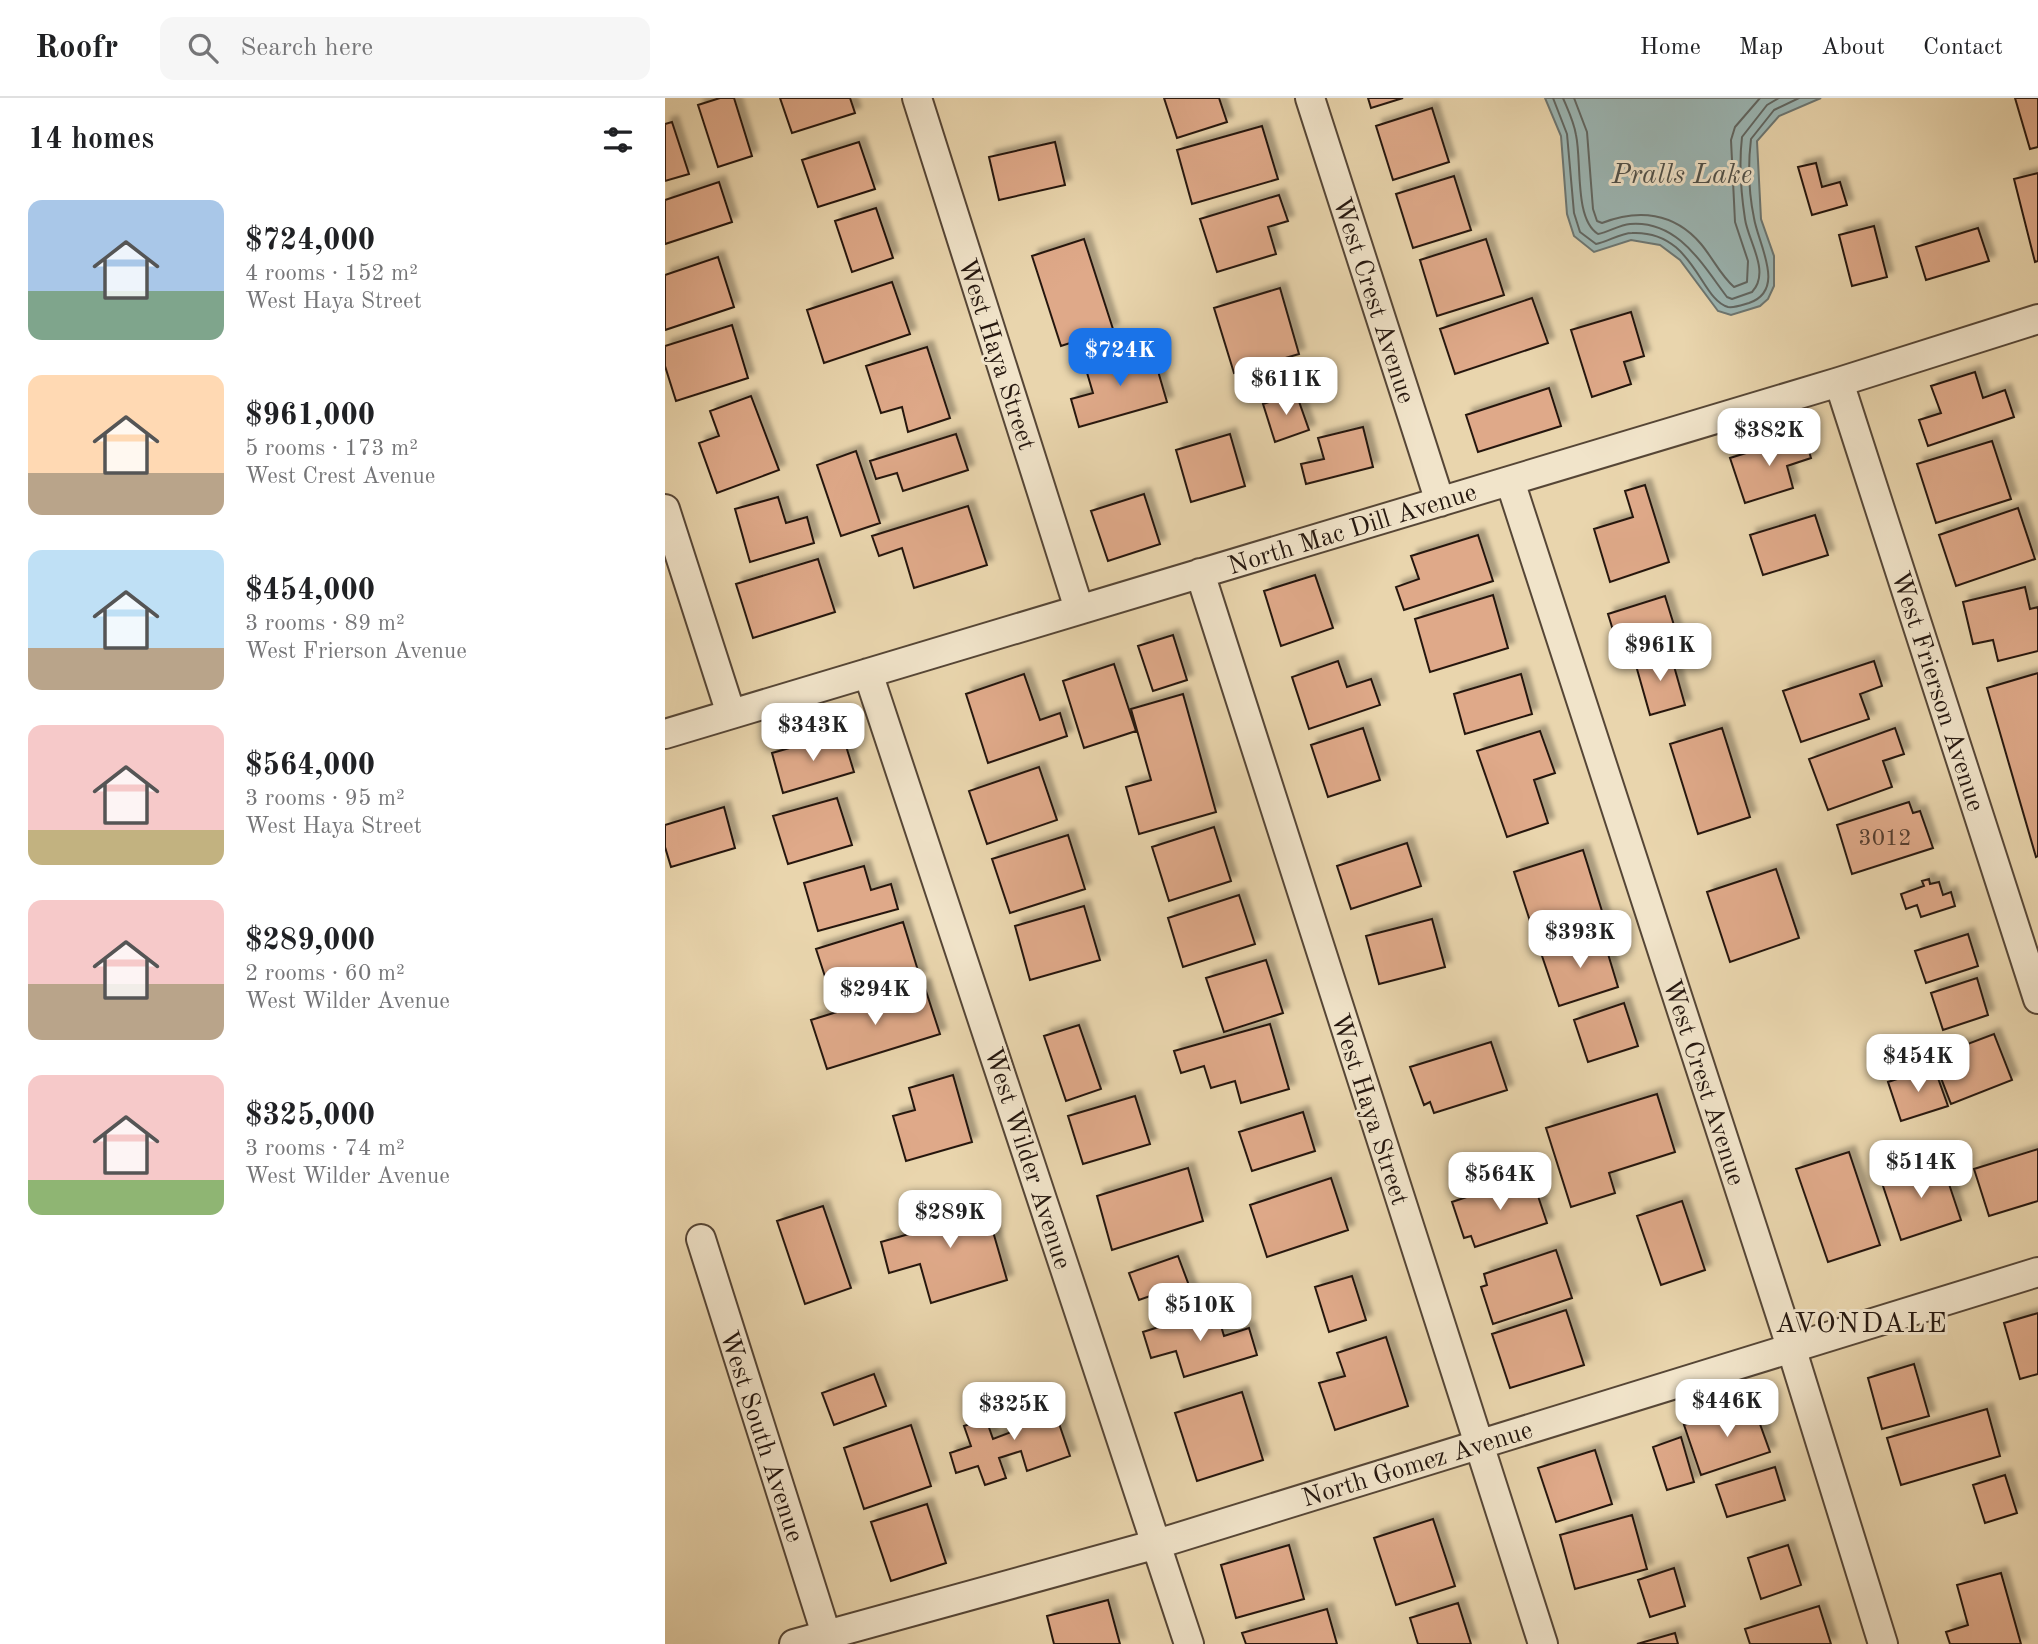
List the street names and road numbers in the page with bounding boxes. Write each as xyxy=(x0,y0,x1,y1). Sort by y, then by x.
street label: West Crest Avenue xyxy=(1327,194,1419,407)
street label: West Haya Street xyxy=(953,256,1039,454)
street label: North Mac Dill Avenue xyxy=(1225,480,1480,580)
street label: West Frierson Avenue xyxy=(1886,568,1988,815)
street label: West Crest Avenue xyxy=(1657,976,1749,1189)
street label: West Haya Street xyxy=(1326,1011,1412,1209)
street label: West Wilder Avenue xyxy=(979,1044,1075,1273)
street label: West South Avenue xyxy=(715,1328,808,1546)
street label: North Gomez Avenue xyxy=(1299,1417,1536,1512)

